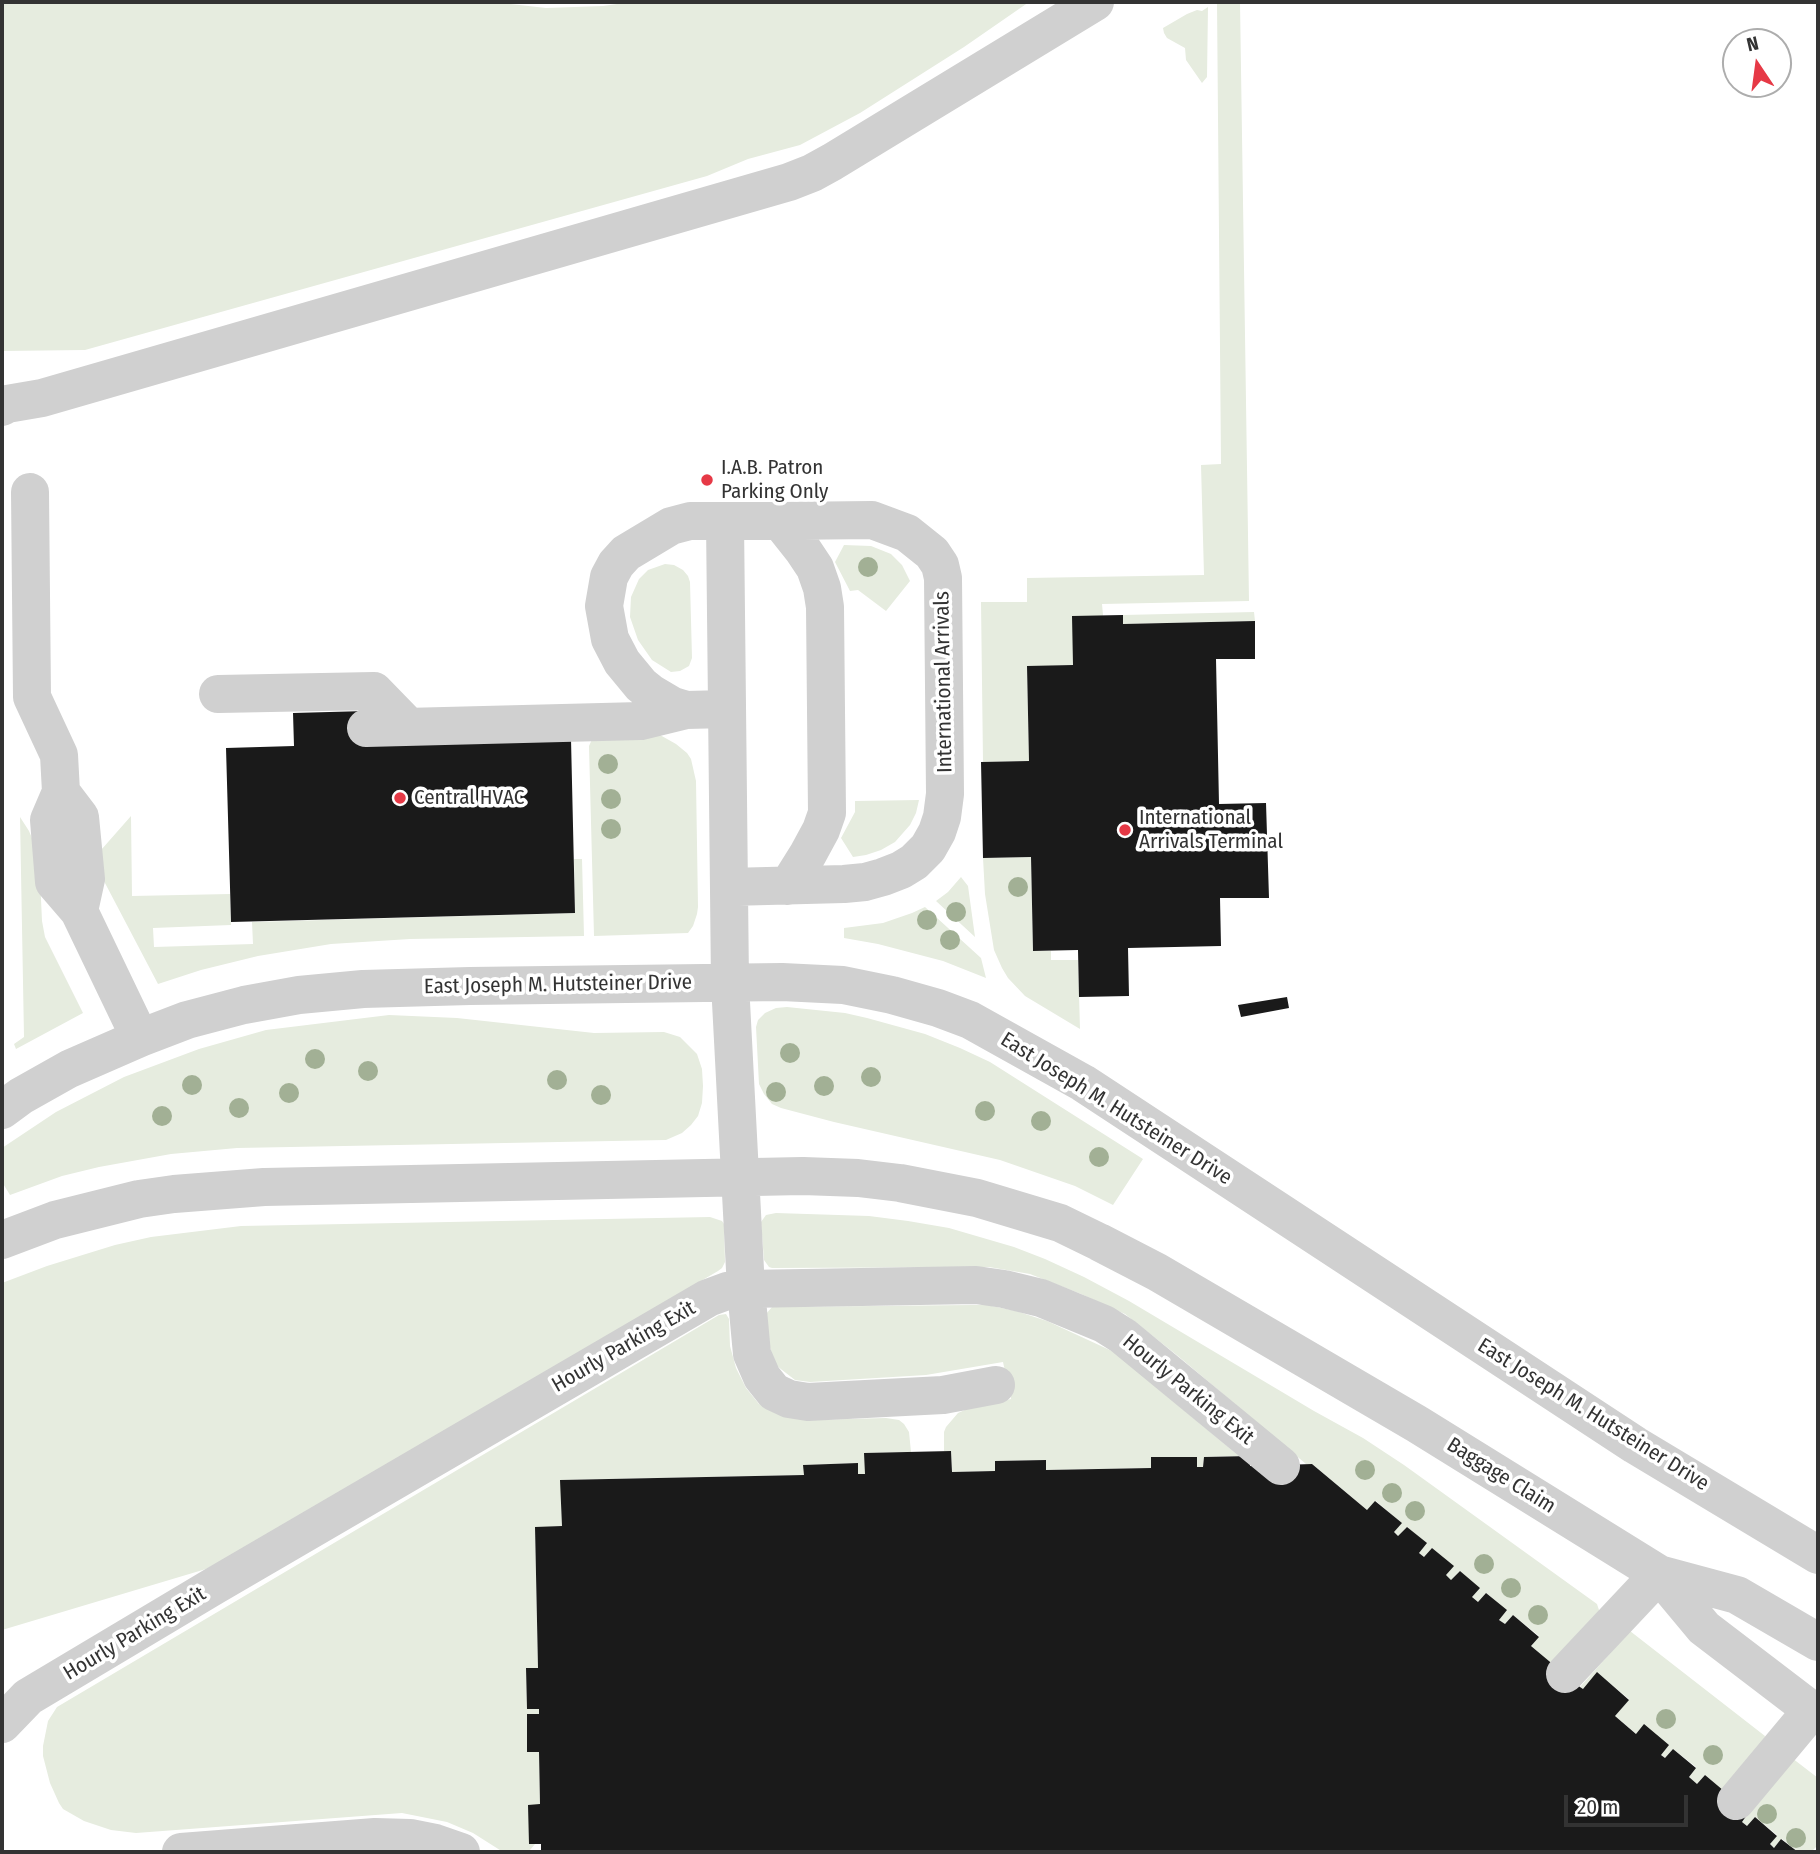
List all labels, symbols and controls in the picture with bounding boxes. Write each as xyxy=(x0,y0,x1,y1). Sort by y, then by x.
north arrow xyxy=(1722,28,1792,98)
text: N xyxy=(1744,32,1761,56)
place label: I.A.B. Patron Parking Only xyxy=(721,455,828,505)
marker: I.A.B. Patron Parking Only xyxy=(699,472,715,488)
street label: International Arrivals xyxy=(930,591,958,773)
place label: Central HVAC xyxy=(414,785,524,811)
marker: Central HVAC xyxy=(392,790,408,806)
place label: International Arrivals Terminal xyxy=(1139,805,1283,855)
marker: International Arrivals Terminal xyxy=(1117,822,1133,838)
street label: East Joseph M. Hutsteiner Drive xyxy=(424,970,692,1000)
street label: East Joseph M. Hutsteiner Drive xyxy=(996,1027,1236,1191)
street label: Hourly Parking Exit xyxy=(548,1296,700,1398)
street label: Hourly Parking Exit xyxy=(1117,1329,1259,1451)
street label: East Joseph M. Hutsteiner Drive xyxy=(1473,1333,1713,1497)
street label: Baggage Claim xyxy=(1442,1433,1560,1519)
street label: Hourly Parking Exit xyxy=(59,1582,211,1686)
scale bar xyxy=(1568,1780,1692,1824)
text: 20 m xyxy=(1577,1794,1618,1820)

